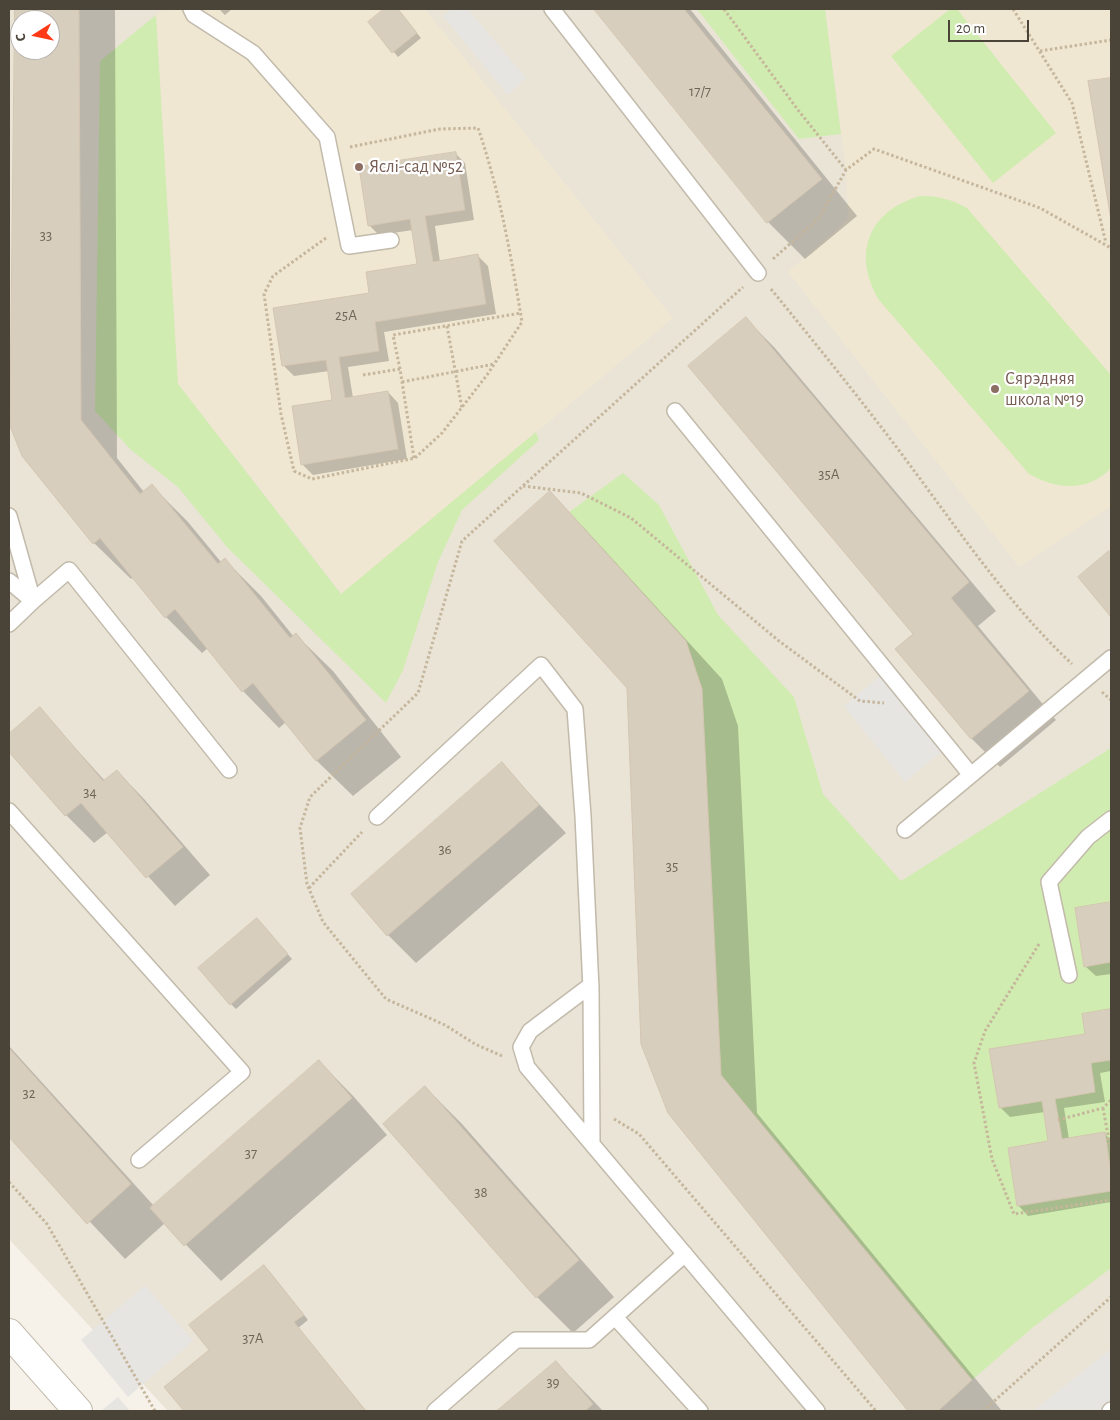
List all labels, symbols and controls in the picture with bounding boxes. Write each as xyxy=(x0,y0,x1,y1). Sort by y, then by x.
north arrow xyxy=(10,10,60,60)
scale bar xyxy=(950,10,1031,42)
text: 20 m xyxy=(956,21,985,36)
text: С xyxy=(14,32,29,42)
house number: 17/7 xyxy=(689,82,711,100)
place label: Яслі-сад №52 xyxy=(369,156,463,178)
marker: Яслі-сад №52 xyxy=(353,161,365,173)
house number: 33 xyxy=(40,226,52,244)
house number: 25А xyxy=(335,306,357,324)
place label: Сярэдняя школа №19 xyxy=(1005,368,1084,410)
marker: Сярэдняя школа №19 xyxy=(989,383,1001,395)
house number: 35А xyxy=(818,465,840,483)
house number: 34 xyxy=(83,783,97,801)
house number: 36 xyxy=(438,840,452,858)
house number: 35 xyxy=(666,857,678,875)
house number: 32 xyxy=(22,1084,36,1102)
house number: 37 xyxy=(245,1144,257,1162)
house number: 38 xyxy=(474,1183,488,1201)
house number: 37А xyxy=(242,1329,264,1347)
house number: 39 xyxy=(546,1373,560,1391)

